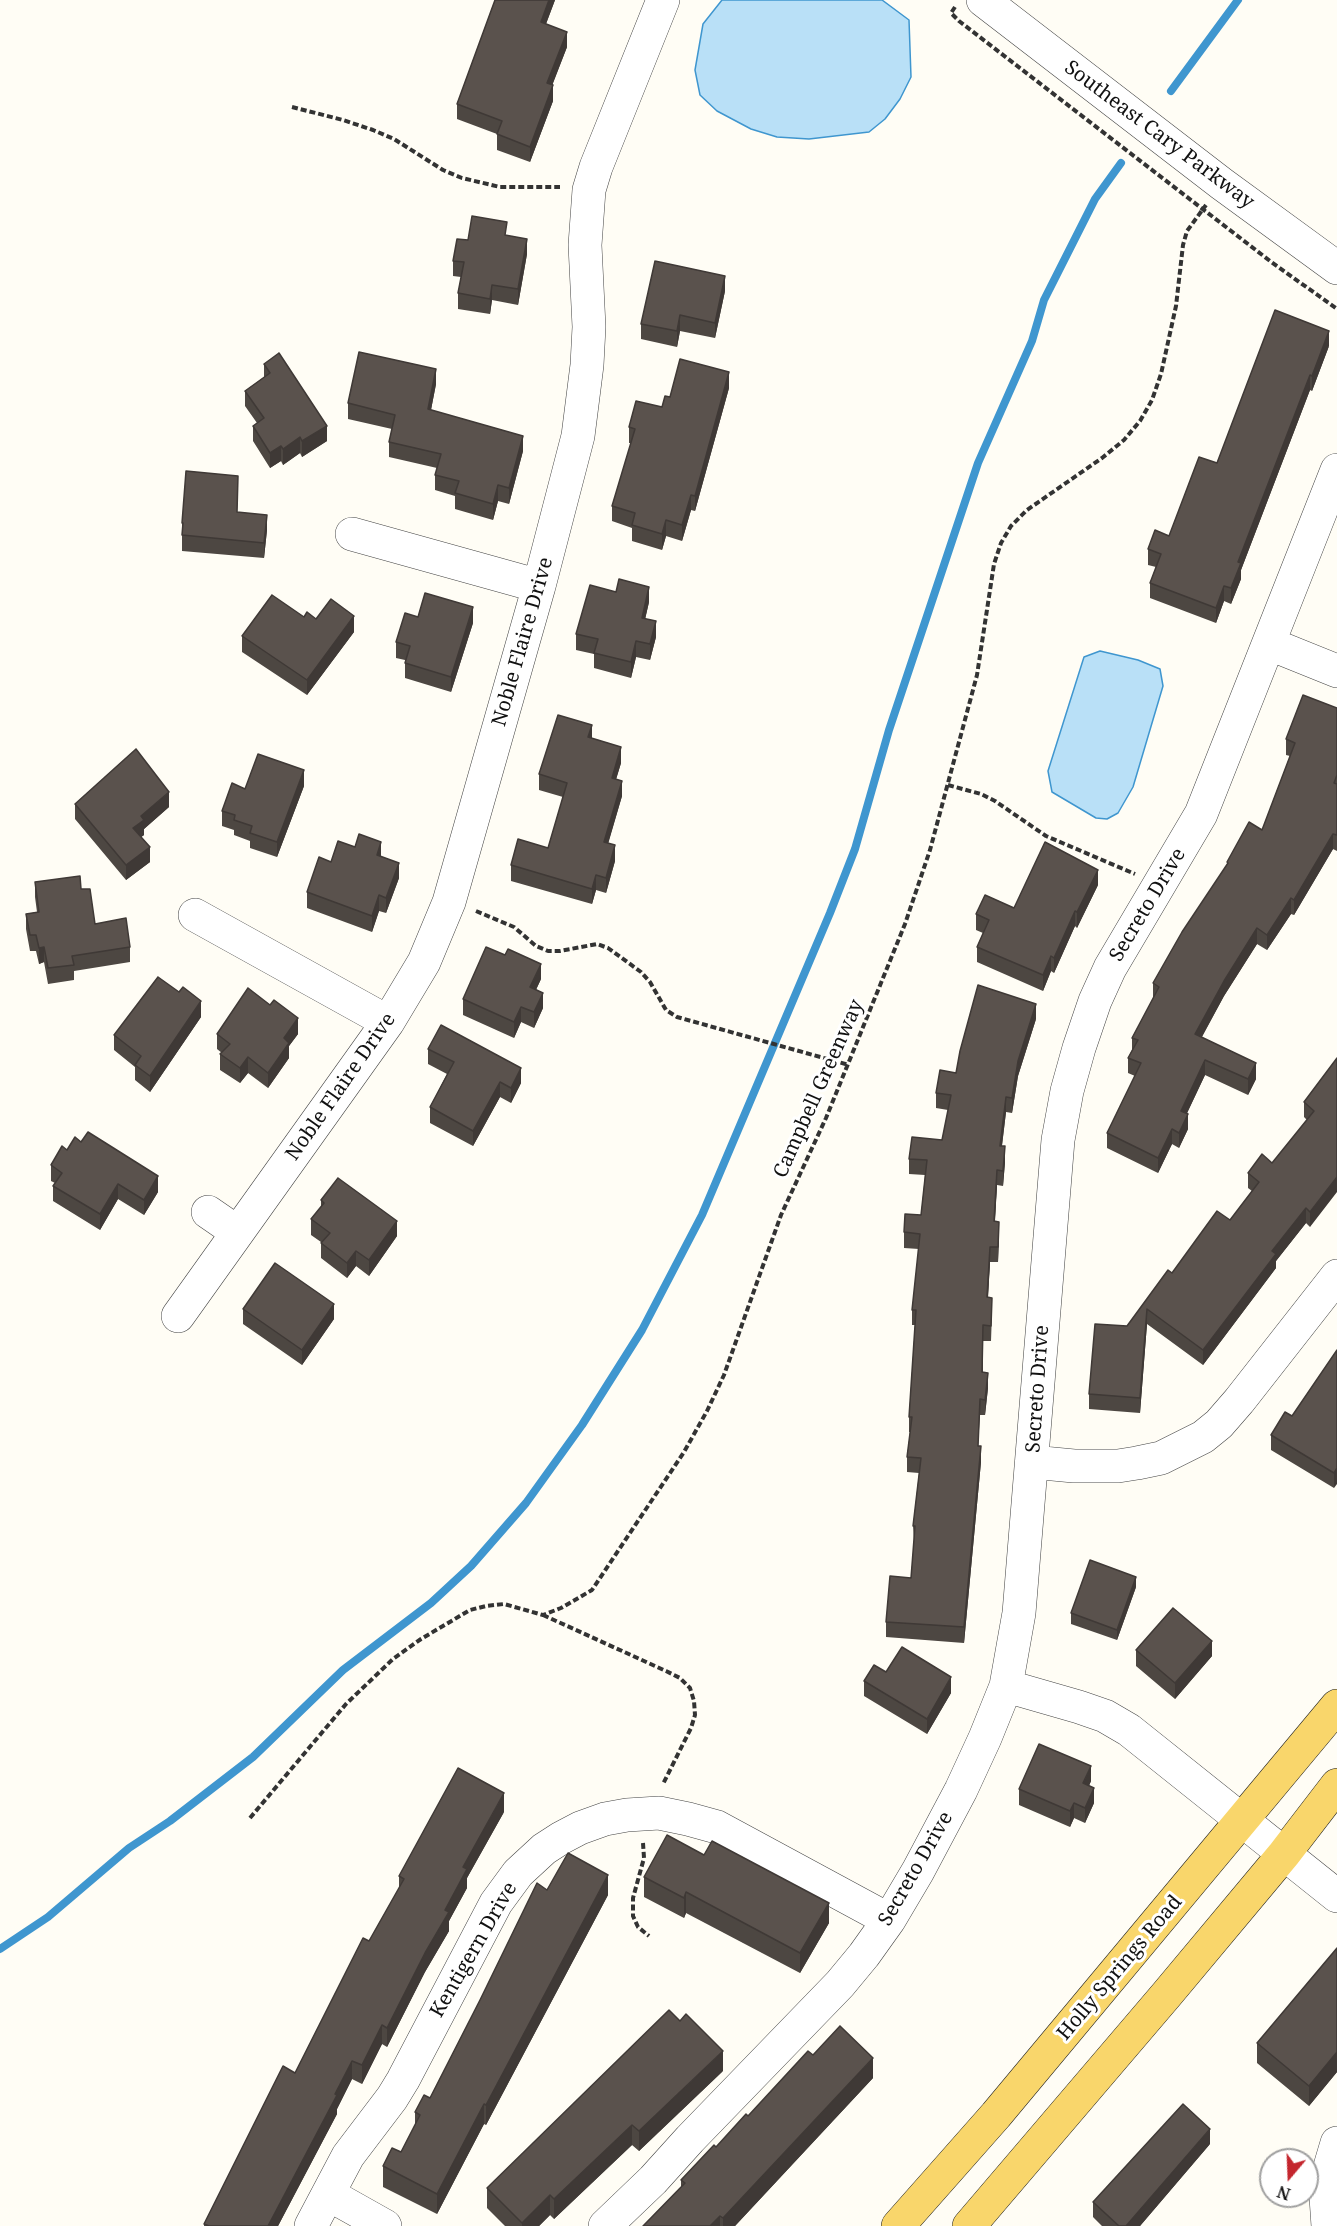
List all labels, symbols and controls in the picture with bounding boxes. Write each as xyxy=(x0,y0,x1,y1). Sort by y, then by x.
street label: Southeast Cary Parkway xyxy=(1059,56,1259,214)
street label: Noble Flaire Drive xyxy=(487,555,559,729)
street label: Secreto Drive xyxy=(1105,844,1191,966)
street label: Campbell Greenway xyxy=(769,996,869,1182)
street label: Noble Flaire Drive xyxy=(281,1009,401,1165)
street label: Secreto Drive xyxy=(1022,1324,1054,1454)
street label: Secreto Drive xyxy=(874,1808,958,1930)
street label: Kentigern Drive xyxy=(426,1878,522,2022)
street label: Holly Springs Road xyxy=(1053,1891,1187,2045)
north arrow xyxy=(1259,2148,1319,2208)
text: N xyxy=(1274,2181,1293,2206)

